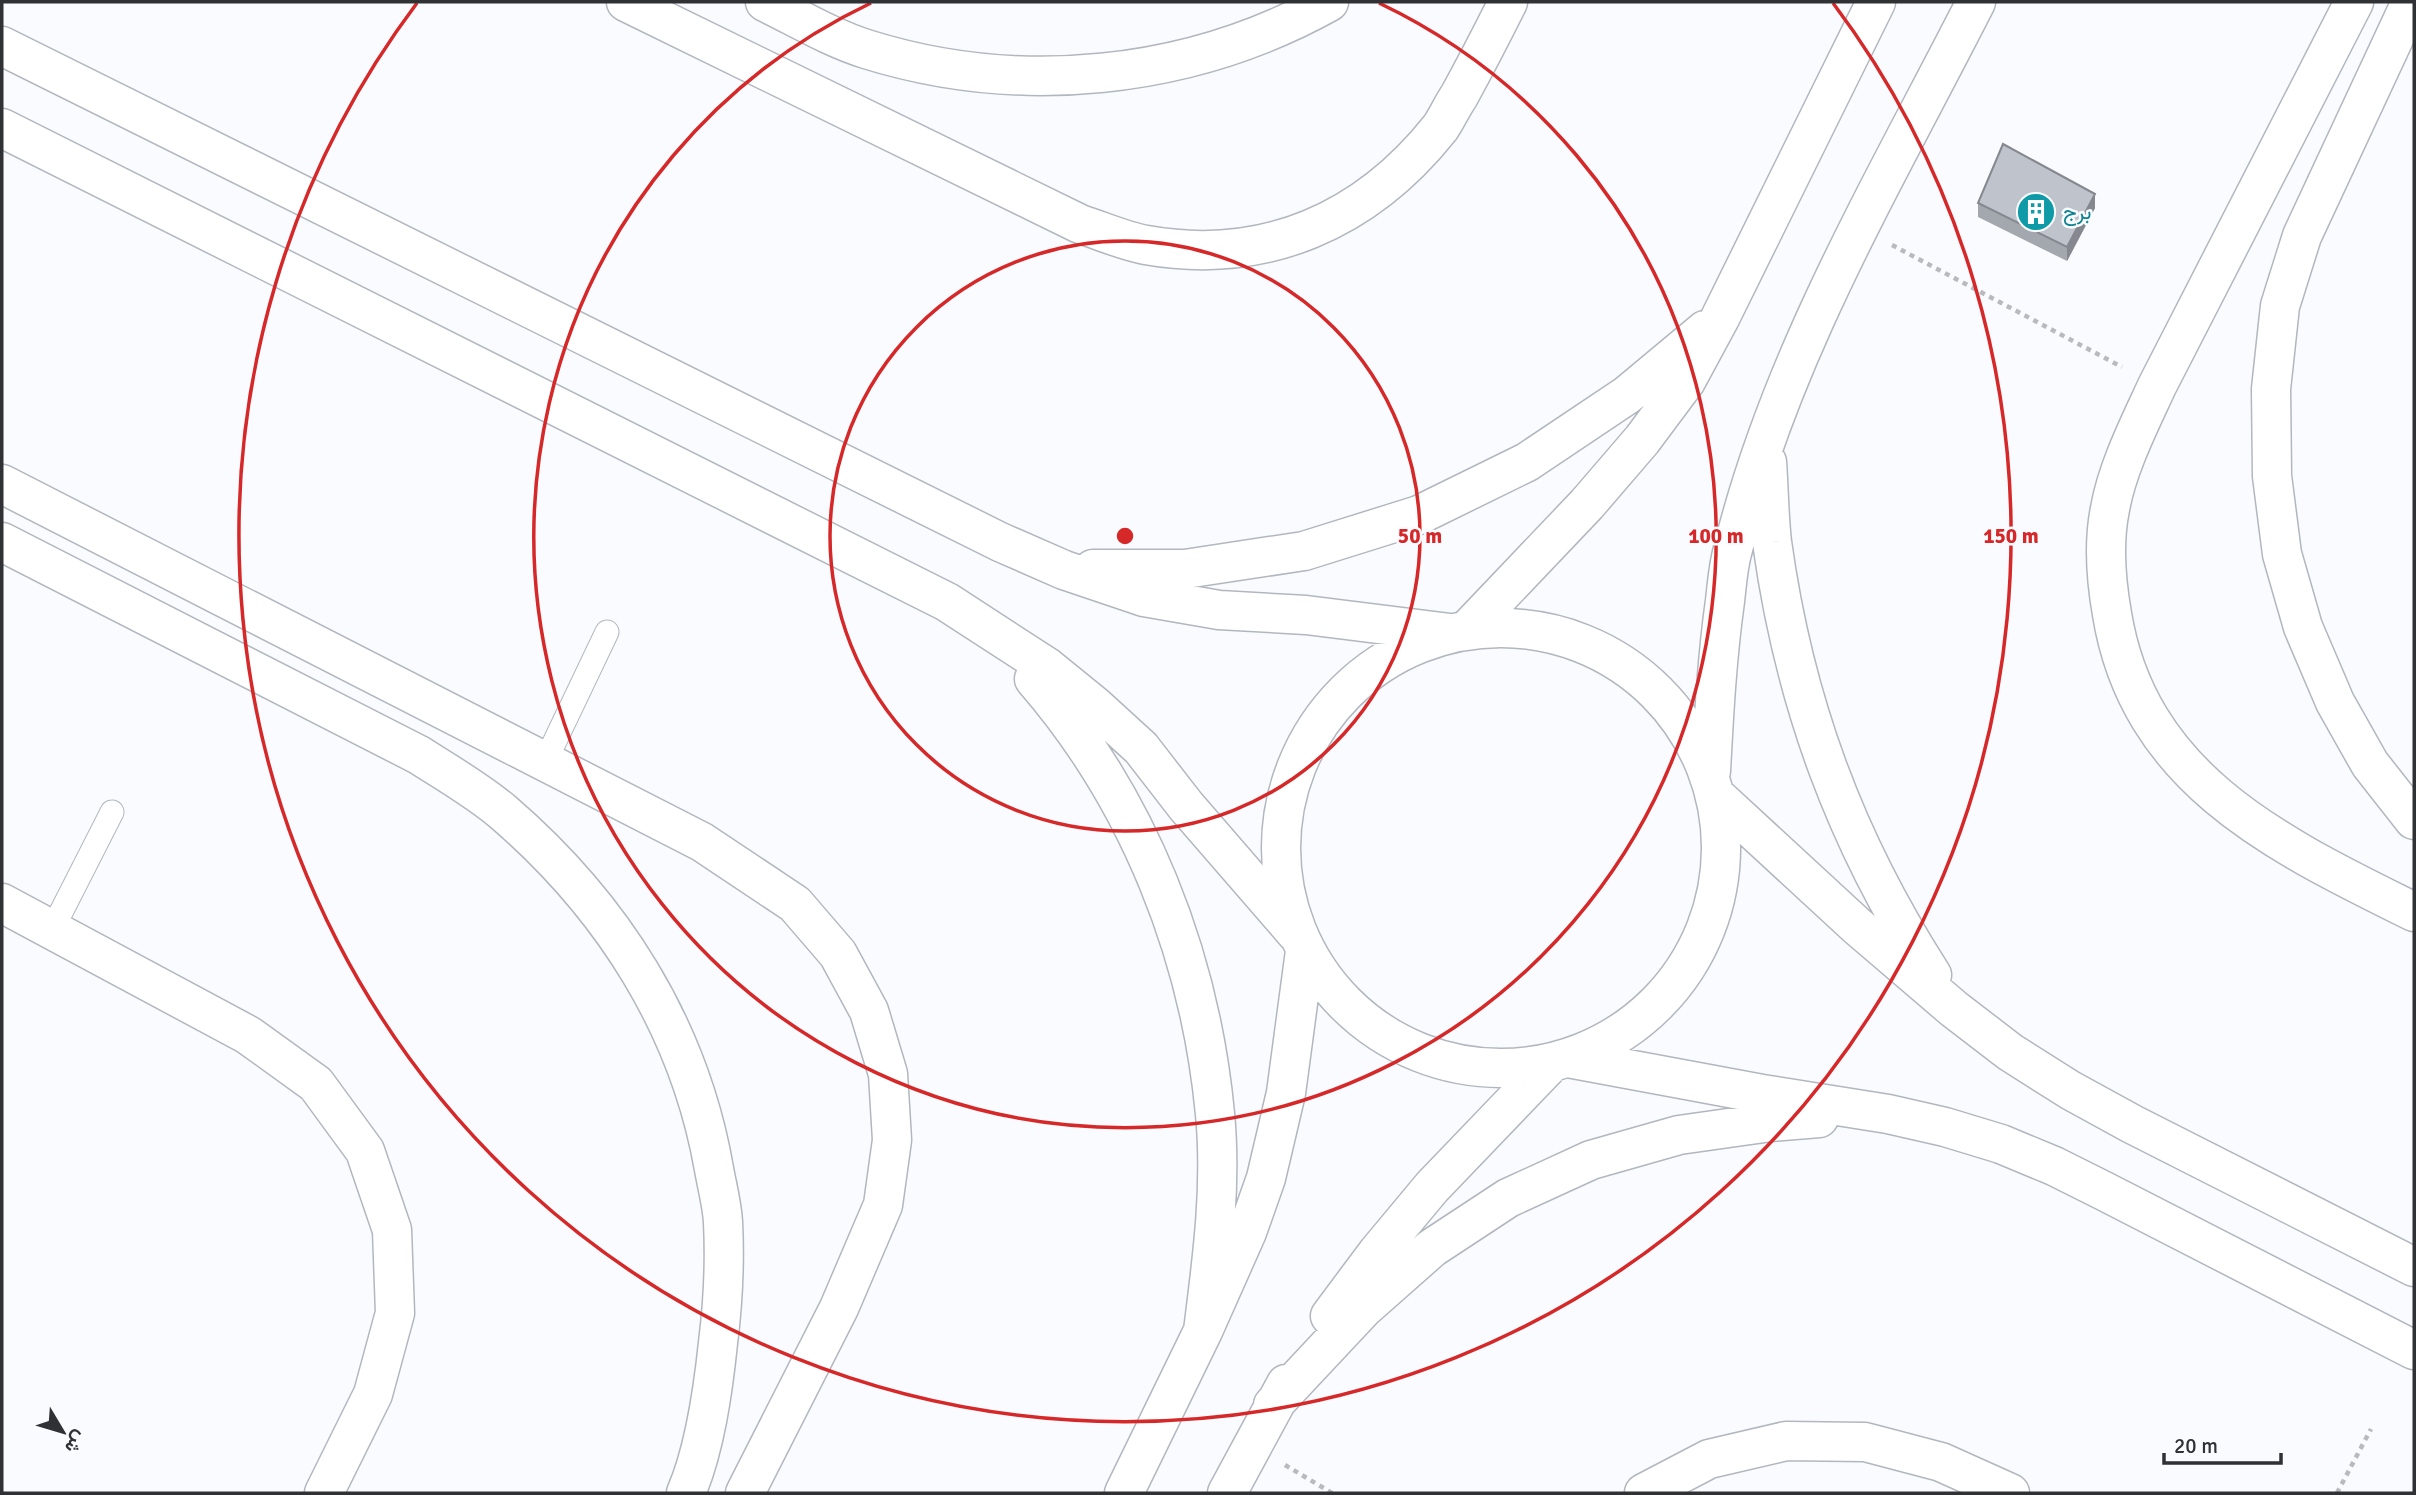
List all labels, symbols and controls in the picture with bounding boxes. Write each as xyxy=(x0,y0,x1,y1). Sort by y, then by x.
building icon: برج xyxy=(2015,191,2057,233)
place label: برج xyxy=(2063,199,2091,226)
text: 50 m xyxy=(1398,523,1442,549)
text: 100 m xyxy=(1688,523,1744,549)
text: 150 m xyxy=(1983,523,2039,549)
centre of rings xyxy=(1113,524,1137,548)
north arrow xyxy=(28,1397,98,1467)
scale bar xyxy=(2164,1422,2281,1466)
text: ش xyxy=(59,1425,92,1458)
text: 20 m xyxy=(2174,1433,2218,1459)

